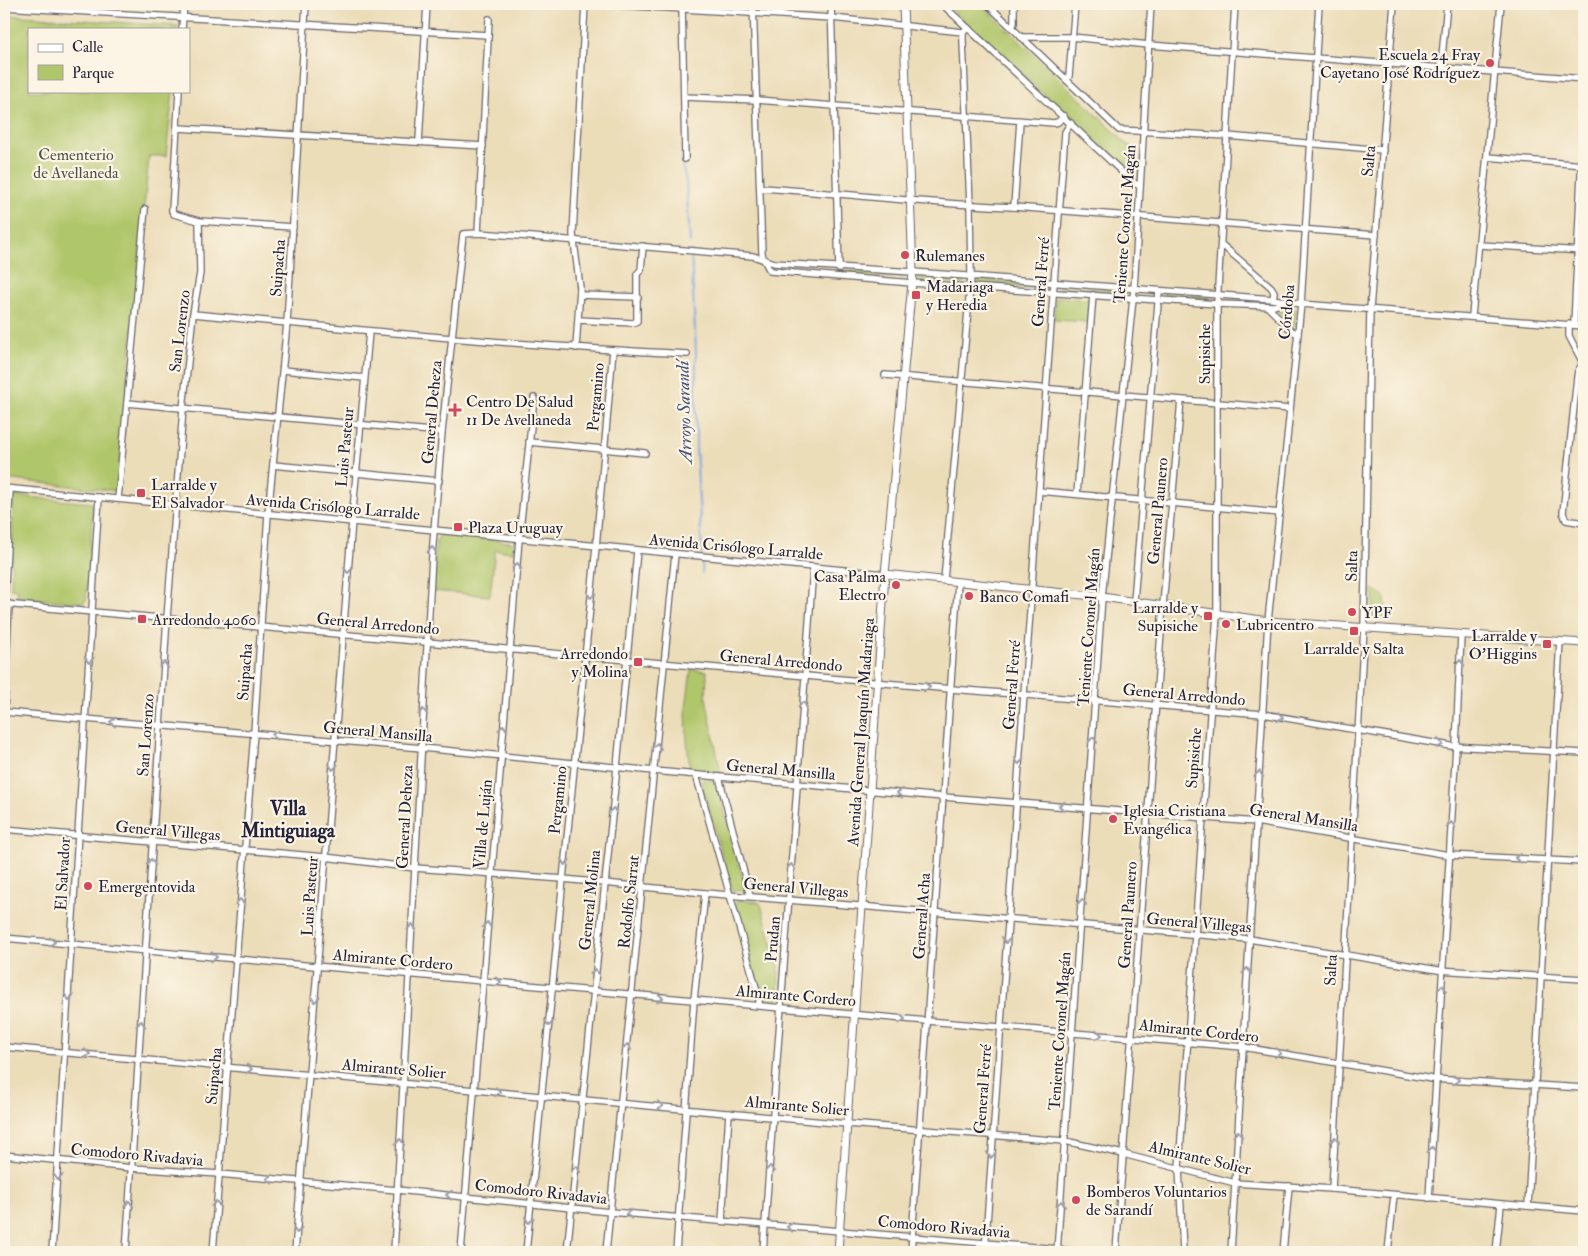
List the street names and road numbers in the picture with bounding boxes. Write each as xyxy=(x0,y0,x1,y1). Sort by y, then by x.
street label: Teniente Coronel Magán xyxy=(1109,144,1141,304)
street label: Salta xyxy=(1358,144,1380,178)
street label: General Ferré xyxy=(1028,236,1054,328)
street label: Suipacha xyxy=(266,238,291,297)
street label: Córdoba xyxy=(1275,283,1299,341)
street label: San Lorenzo xyxy=(165,289,195,373)
street label: Supisiche xyxy=(1195,323,1216,384)
street label: General Deheza xyxy=(417,359,447,465)
street label: Pergamino xyxy=(583,362,609,432)
street label: Luis Pasteur xyxy=(332,406,358,488)
street label: General Paunero xyxy=(1143,456,1173,565)
street label: Avenida Crisólogo Larralde xyxy=(244,489,421,525)
street label: Avenida Crisólogo Larralde xyxy=(647,529,824,565)
street label: Teniente Coronel Magán xyxy=(1073,547,1105,707)
street label: Salta xyxy=(1342,550,1362,582)
street label: General Arredondo xyxy=(316,609,440,639)
street label: Avenida General Joaquín Madariaga xyxy=(843,617,880,848)
street label: General Ferré xyxy=(999,639,1025,731)
street label: Suipacha xyxy=(233,642,258,701)
street label: General Arredondo xyxy=(719,646,843,676)
street label: General Arredondo xyxy=(1122,680,1246,710)
street label: San Lorenzo xyxy=(133,693,159,777)
street label: General Mansilla xyxy=(322,717,434,747)
street label: Supisiche xyxy=(1182,727,1207,789)
street label: General Mansilla xyxy=(725,755,837,785)
street label: General Deheza xyxy=(392,764,418,870)
street label: Pergamino xyxy=(544,765,572,835)
street label: Villa de Luján xyxy=(469,778,497,870)
street label: General Mansilla xyxy=(1248,800,1360,837)
street label: General Villegas xyxy=(115,816,221,846)
street label: El Salvador xyxy=(51,837,75,911)
street label: General Molina xyxy=(575,848,605,951)
street label: Rodolfo Sarrat xyxy=(614,854,644,950)
street label: Luis Pasteur xyxy=(297,855,323,937)
street label: General Paunero xyxy=(1114,860,1142,969)
street label: General Acha xyxy=(909,872,935,960)
street label: General Villegas xyxy=(743,873,849,903)
street label: General Villegas xyxy=(1146,908,1252,938)
street label: Prudan xyxy=(761,915,785,963)
street label: Almirante Cordero xyxy=(331,945,454,975)
street label: Teniente Coronel Magán xyxy=(1044,951,1076,1111)
street label: Salta xyxy=(1320,954,1342,986)
street label: Almirante Cordero xyxy=(734,981,857,1011)
street label: Almirante Cordero xyxy=(1137,1015,1260,1047)
street label: General Ferré xyxy=(970,1043,996,1135)
street label: Suipacha xyxy=(202,1046,227,1106)
street label: Almirante Solier xyxy=(340,1054,447,1084)
street label: Almirante Solier xyxy=(743,1091,850,1121)
street label: Almirante Solier xyxy=(1146,1136,1253,1179)
street label: Comodoro Rivadavia xyxy=(70,1139,204,1171)
street label: Comodoro Rivadavia xyxy=(474,1175,609,1209)
street label: Comodoro Rivadavia xyxy=(877,1211,1011,1243)

